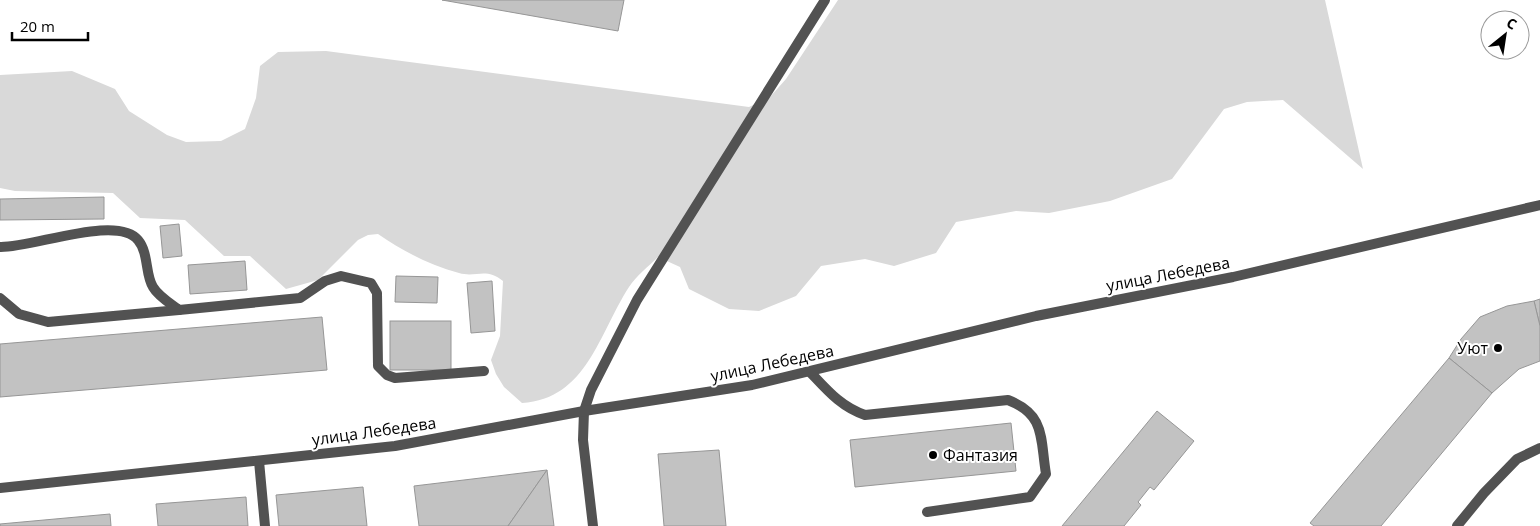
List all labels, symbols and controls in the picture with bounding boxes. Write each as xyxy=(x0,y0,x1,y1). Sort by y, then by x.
scale bar xyxy=(12,10,89,42)
north arrow xyxy=(1480,10,1530,60)
text: С xyxy=(1503,13,1520,34)
text: 20 m xyxy=(20,16,55,36)
street label: улица Лебедева xyxy=(1104,251,1232,297)
place label: Уют xyxy=(1457,337,1488,359)
street label: улица Лебедева xyxy=(708,339,836,387)
marker: Уют xyxy=(1492,342,1504,354)
street label: улица Лебедева xyxy=(310,411,438,451)
place label: Фантазия xyxy=(943,444,1018,466)
marker: Фантазия xyxy=(927,449,939,461)

